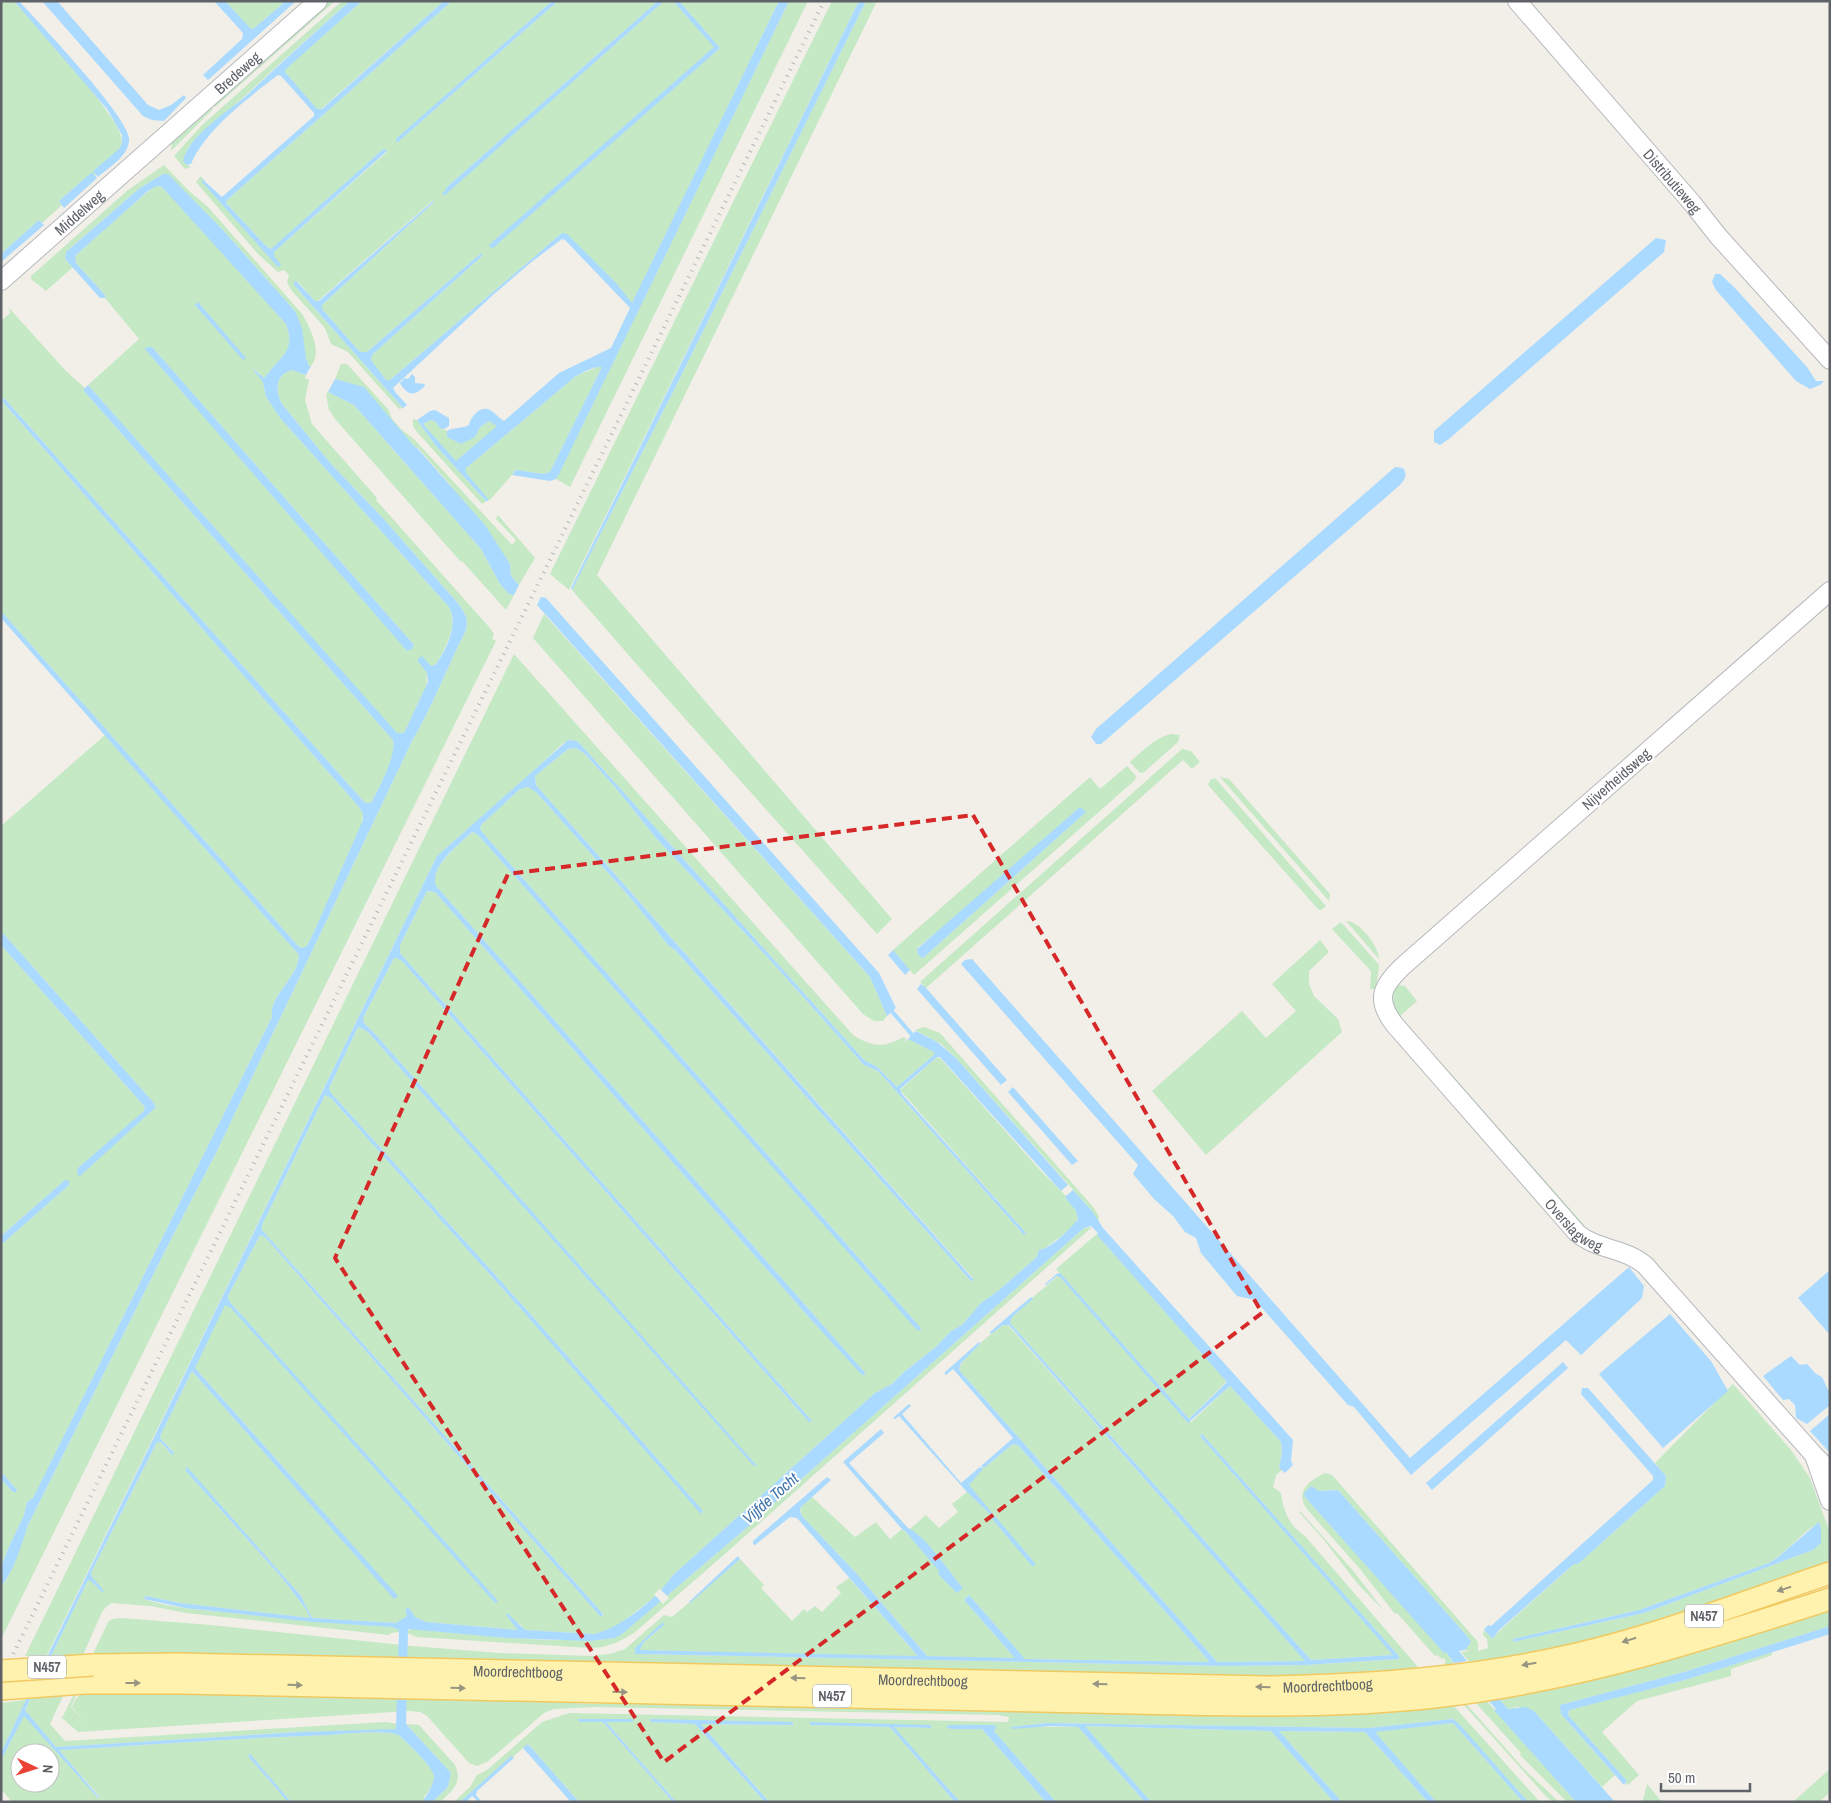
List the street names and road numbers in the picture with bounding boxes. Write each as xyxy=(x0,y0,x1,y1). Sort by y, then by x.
street label: Bredeweg xyxy=(209,46,265,99)
street label: Distributieweg xyxy=(1639,144,1707,218)
street label: Middelweg xyxy=(50,184,108,240)
street label: Nijverheidsweg xyxy=(1577,743,1655,815)
street label: Overslagweg xyxy=(1540,1193,1606,1256)
road number: N457 xyxy=(1685,1604,1723,1628)
road number: N457 xyxy=(28,1655,66,1678)
street label: Moordrechtboog xyxy=(473,1660,563,1683)
street label: Moordrechtboog xyxy=(878,1668,968,1691)
street label: Moordrechtboog xyxy=(1283,1672,1373,1697)
road number: N457 xyxy=(813,1684,851,1708)

